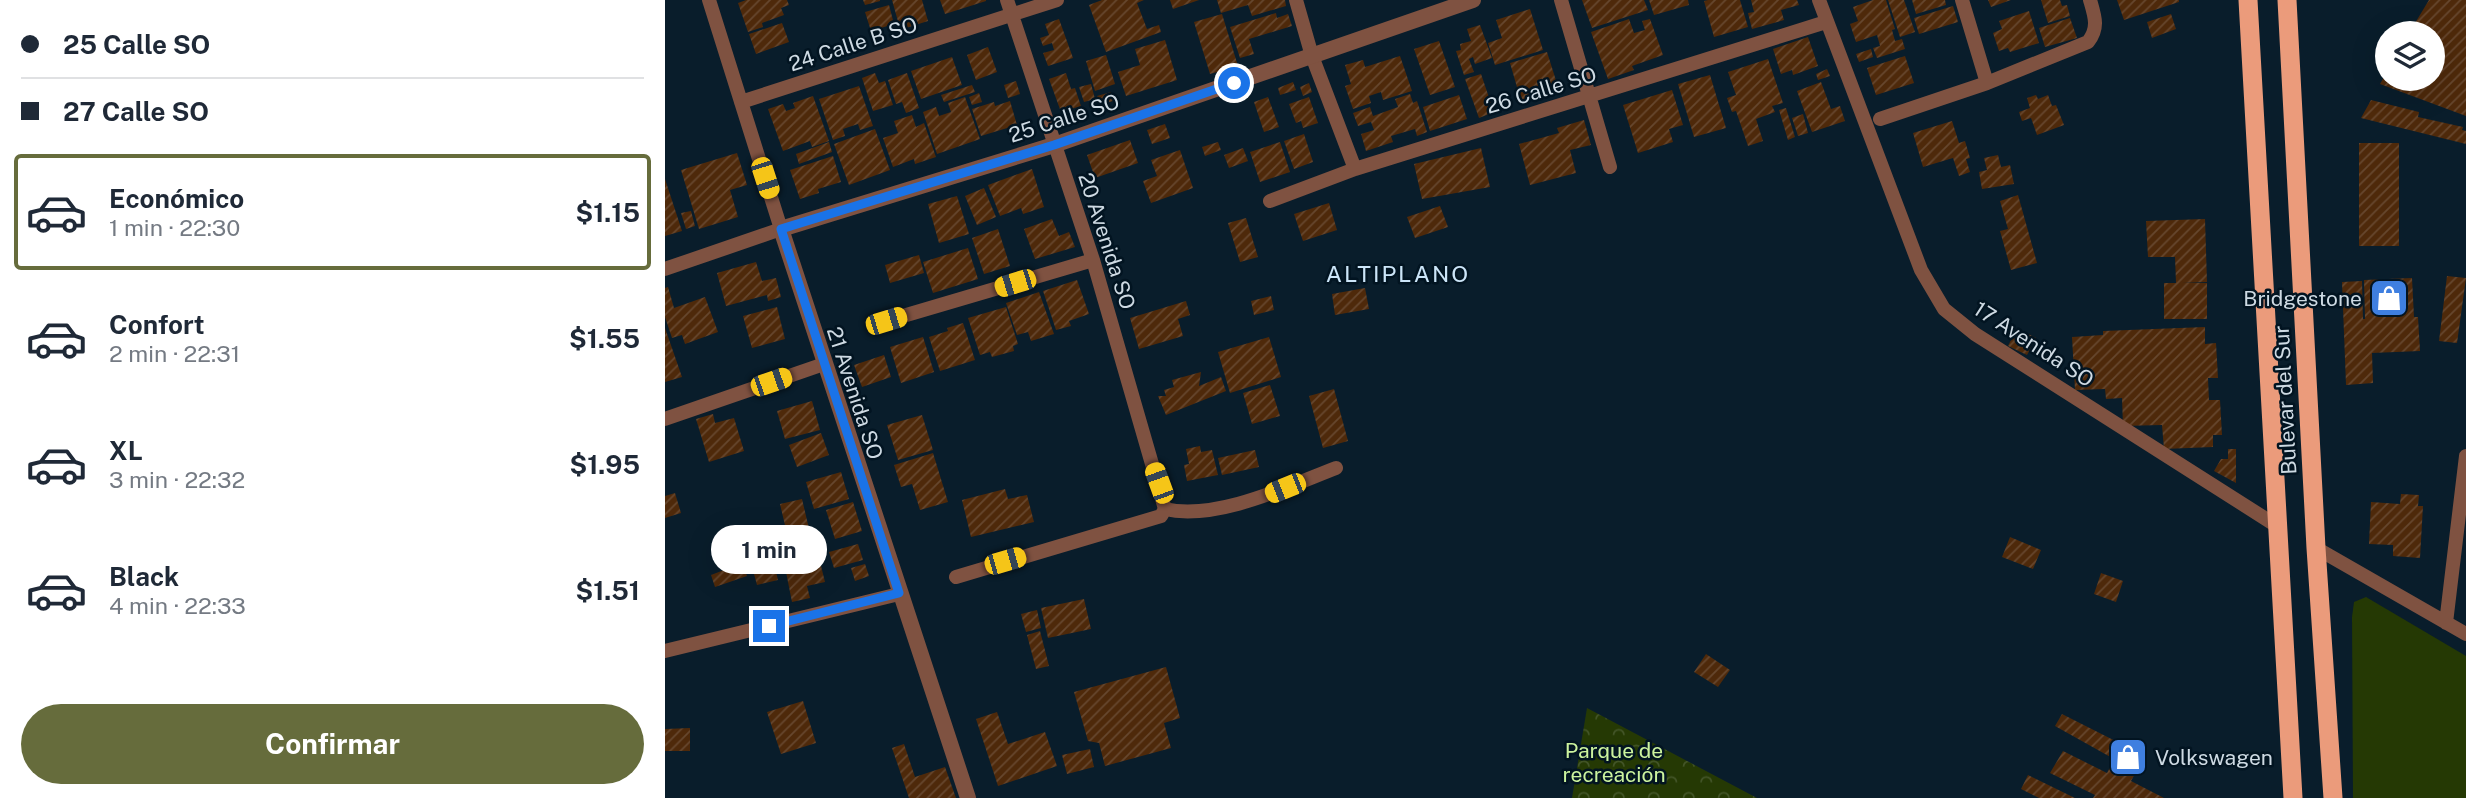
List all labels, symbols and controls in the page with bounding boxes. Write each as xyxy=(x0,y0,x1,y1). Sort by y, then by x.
street label: 24 Calle B SO xyxy=(785,11,921,77)
map controls xyxy=(2375,21,2445,91)
button: layers xyxy=(2375,21,2445,91)
text: 25 Calle SO xyxy=(63,29,210,60)
street label: 26 Calle SO xyxy=(1483,61,1599,119)
route start xyxy=(1218,67,1250,99)
street label: 25 Calle SO xyxy=(1005,88,1123,148)
text: 27 Calle SO xyxy=(63,96,209,127)
car xyxy=(749,155,782,201)
street label: 20 Avenida SO xyxy=(1073,170,1141,312)
icon: car xyxy=(25,181,88,244)
text: Económico xyxy=(109,183,244,214)
text: $1.15 xyxy=(575,197,640,228)
text: 1 min · 22:30 xyxy=(109,214,240,241)
district label: ALTIPLANO xyxy=(1326,260,1470,287)
car xyxy=(992,267,1039,299)
shop icon: Bridgestone xyxy=(2368,277,2410,319)
place label: Bridgestone xyxy=(2243,286,2362,311)
street label: 17 Avenida SO xyxy=(1969,296,2099,392)
car xyxy=(863,305,910,337)
icon: car xyxy=(25,307,88,370)
text: Confort xyxy=(109,309,205,340)
text: $1.55 xyxy=(569,323,640,354)
street label: 21 Avenida SO xyxy=(822,324,888,462)
street label: Bulevar del Sur xyxy=(2269,325,2301,475)
text: 2 min · 22:31 xyxy=(109,340,240,367)
car xyxy=(748,365,795,399)
icon: car xyxy=(25,433,88,496)
text: XL xyxy=(109,435,143,466)
text: $1.95 xyxy=(569,449,640,480)
car xyxy=(1142,460,1177,506)
text: 3 min · 22:32 xyxy=(109,466,245,493)
car xyxy=(1262,470,1309,506)
callout: 1 min xyxy=(711,524,827,574)
text: 1 min xyxy=(741,536,797,563)
car xyxy=(982,545,1029,577)
icon: car xyxy=(25,559,88,622)
text: Black xyxy=(109,561,179,592)
text: $1.51 xyxy=(575,575,640,606)
text: 4 min · 22:33 xyxy=(109,592,246,619)
route end xyxy=(753,610,785,642)
button: Confirmar xyxy=(21,704,644,784)
shop icon: Volkswagen xyxy=(2107,736,2149,778)
park label: Parque de recreación xyxy=(1562,738,1666,787)
place label: Volkswagen xyxy=(2155,745,2273,770)

